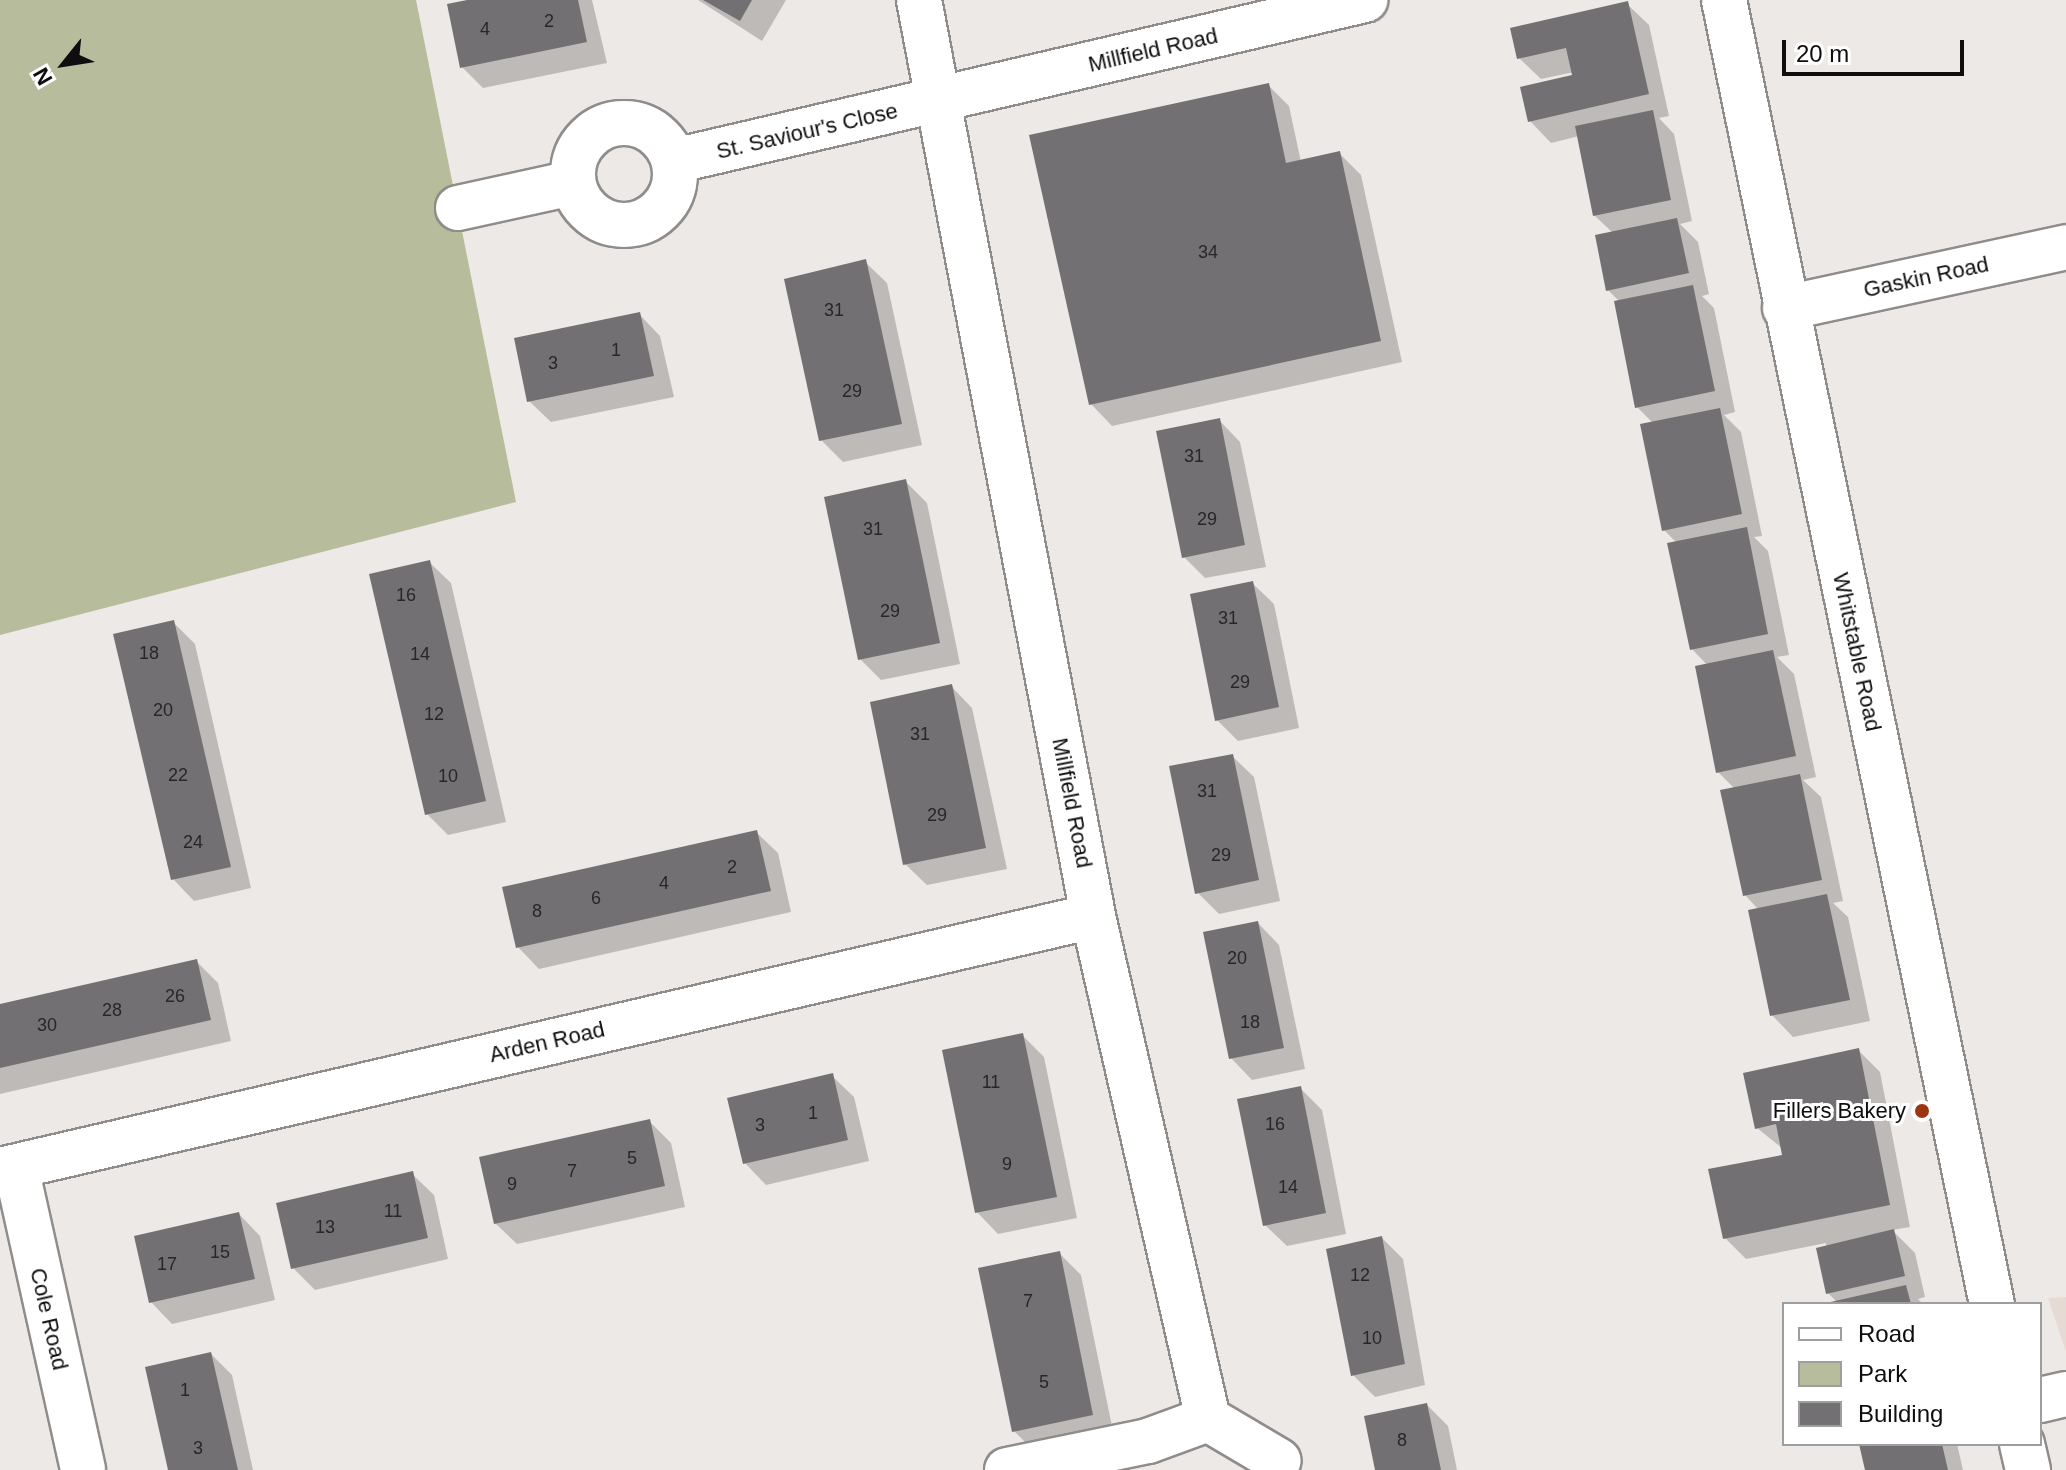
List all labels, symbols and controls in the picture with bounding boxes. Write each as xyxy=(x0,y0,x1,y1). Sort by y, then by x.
house number: 2 xyxy=(544,10,554,32)
house number: 4 xyxy=(480,18,490,40)
street label: Millfield Road xyxy=(1086,22,1220,78)
north arrow xyxy=(24,24,104,104)
scale bar xyxy=(1786,24,1968,74)
text: 20 m xyxy=(1796,40,1849,67)
text: N xyxy=(28,63,58,89)
street label: St. Saviour's Close xyxy=(714,97,900,165)
house number: 34 xyxy=(1198,241,1218,263)
street label: Gaskin Road xyxy=(1861,251,1991,303)
house number: 31 xyxy=(824,299,844,321)
house number: 1 xyxy=(611,339,621,361)
house number: 3 xyxy=(548,352,558,374)
house number: 29 xyxy=(842,380,862,402)
house number: 31 xyxy=(1184,445,1204,467)
house number: 29 xyxy=(1197,508,1217,530)
house number: 31 xyxy=(863,518,883,540)
street label: Whitstable Road xyxy=(1827,570,1887,734)
house number: 16 xyxy=(396,584,416,606)
house number: 29 xyxy=(880,600,900,622)
house number: 31 xyxy=(1218,607,1238,629)
house number: 18 xyxy=(139,642,159,664)
house number: 14 xyxy=(410,643,430,665)
house number: 29 xyxy=(1230,671,1250,693)
house number: 20 xyxy=(153,699,173,721)
house number: 12 xyxy=(424,703,444,725)
house number: 31 xyxy=(910,723,930,745)
street label: Millfield Road xyxy=(1046,736,1098,870)
house number: 22 xyxy=(168,764,188,786)
house number: 10 xyxy=(438,765,458,787)
house number: 31 xyxy=(1197,780,1217,802)
house number: 29 xyxy=(927,804,947,826)
house number: 24 xyxy=(183,831,203,853)
house number: 29 xyxy=(1211,844,1231,866)
house number: 2 xyxy=(727,856,737,878)
house number: 4 xyxy=(659,872,669,894)
house number: 6 xyxy=(591,887,601,909)
house number: 8 xyxy=(532,900,542,922)
house number: 20 xyxy=(1227,947,1247,969)
house number: 26 xyxy=(165,985,185,1007)
house number: 28 xyxy=(102,999,122,1021)
house number: 18 xyxy=(1240,1011,1260,1033)
house number: 30 xyxy=(37,1014,57,1036)
street label: Arden Road xyxy=(487,1016,607,1068)
house number: 11 xyxy=(982,1071,1000,1093)
place label: Fillers Bakery xyxy=(1773,1098,1906,1124)
house number: 1 xyxy=(808,1102,818,1124)
marker: Fillers Bakery xyxy=(1913,1102,1931,1120)
house number: 16 xyxy=(1265,1113,1285,1135)
house number: 3 xyxy=(755,1114,765,1136)
house number: 5 xyxy=(627,1147,637,1169)
house number: 9 xyxy=(1002,1153,1012,1175)
house number: 7 xyxy=(567,1160,577,1182)
house number: 9 xyxy=(507,1173,517,1195)
house number: 14 xyxy=(1278,1176,1298,1198)
house number: 11 xyxy=(384,1200,402,1222)
house number: 13 xyxy=(315,1216,335,1238)
house number: 15 xyxy=(210,1241,230,1263)
house number: 17 xyxy=(157,1253,177,1275)
house number: 12 xyxy=(1350,1264,1370,1286)
street label: Cole Road xyxy=(24,1265,74,1373)
house number: 7 xyxy=(1023,1290,1033,1312)
legend xyxy=(1782,1302,2042,1446)
text: Road xyxy=(1858,1320,1915,1347)
house number: 10 xyxy=(1362,1327,1382,1349)
text: Park xyxy=(1858,1360,1907,1387)
house number: 5 xyxy=(1039,1371,1049,1393)
house number: 1 xyxy=(180,1379,190,1401)
text: Building xyxy=(1858,1400,1943,1427)
house number: 8 xyxy=(1397,1429,1407,1451)
house number: 3 xyxy=(193,1437,203,1459)

